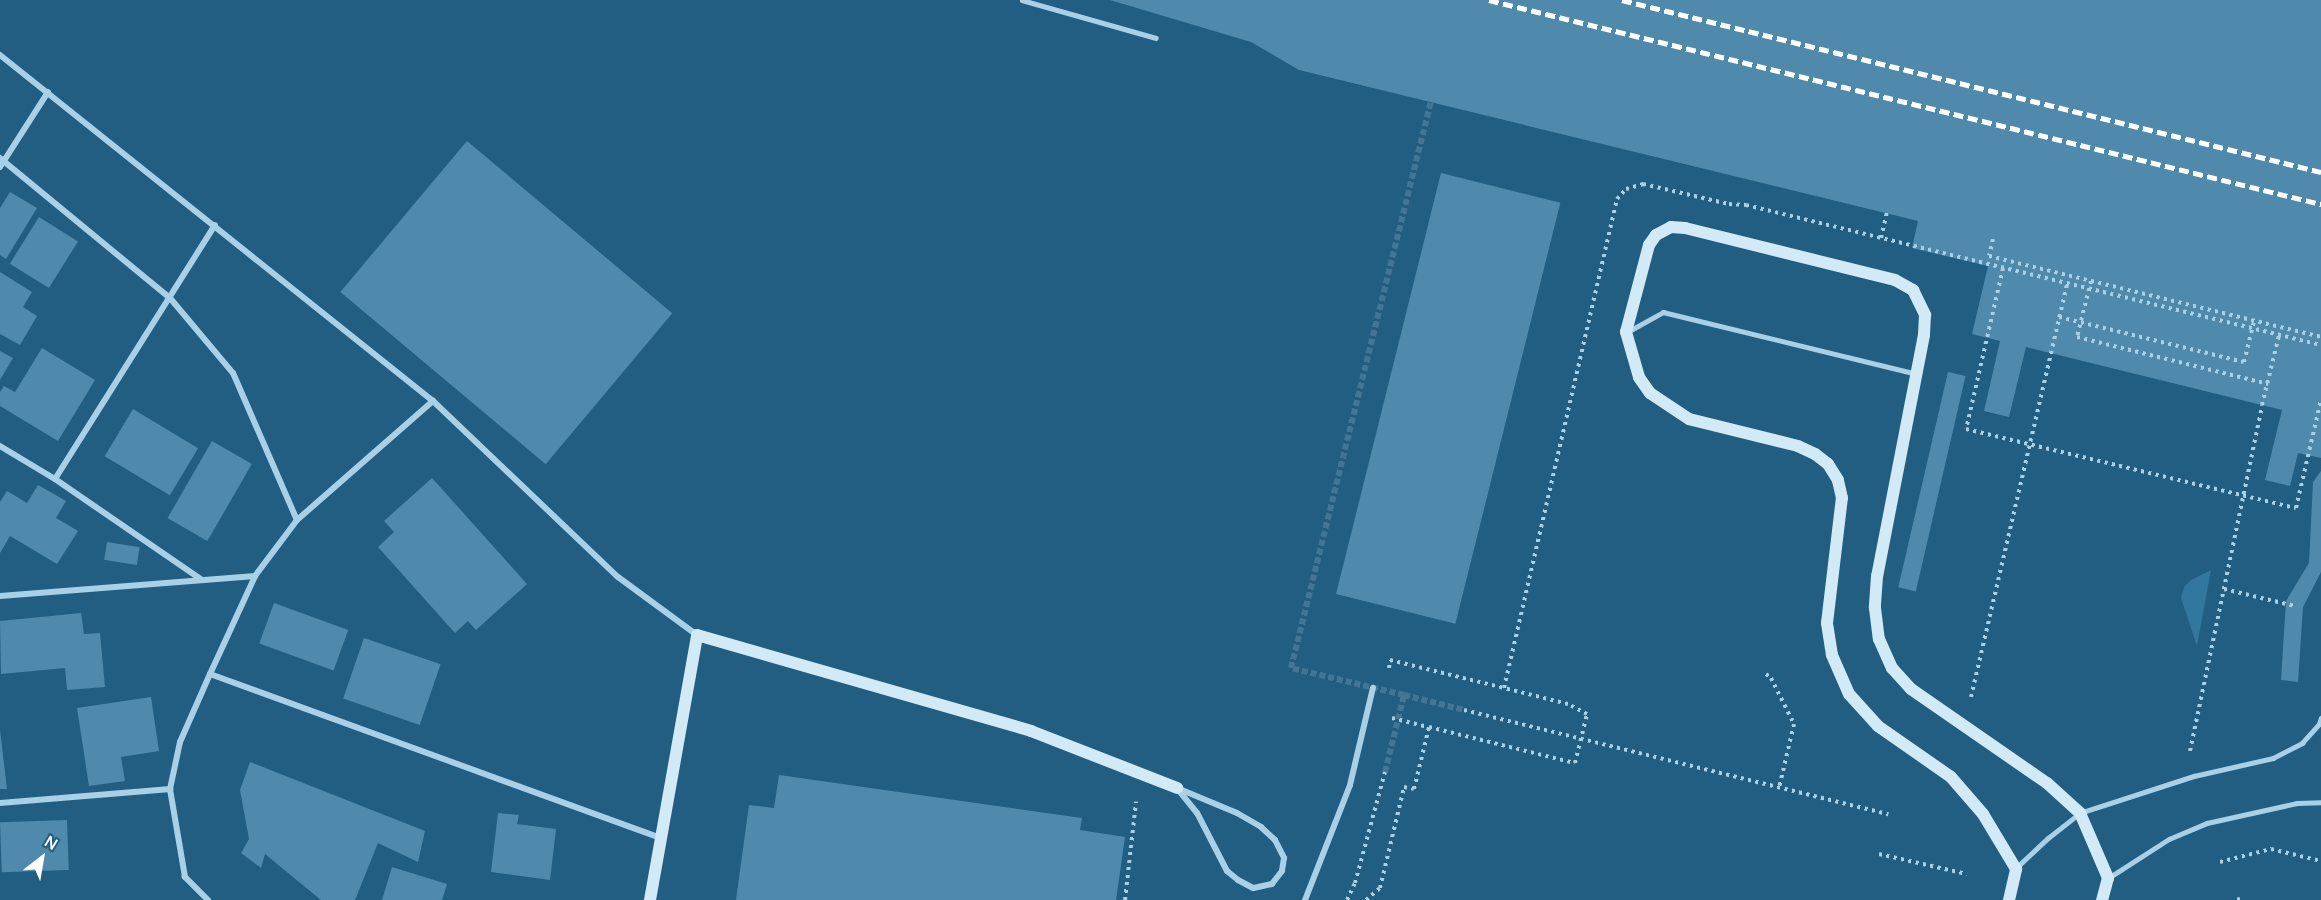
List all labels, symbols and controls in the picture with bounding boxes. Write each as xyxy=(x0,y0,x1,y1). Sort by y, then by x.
north arrow xyxy=(12,828,72,888)
text: N xyxy=(41,830,62,855)

